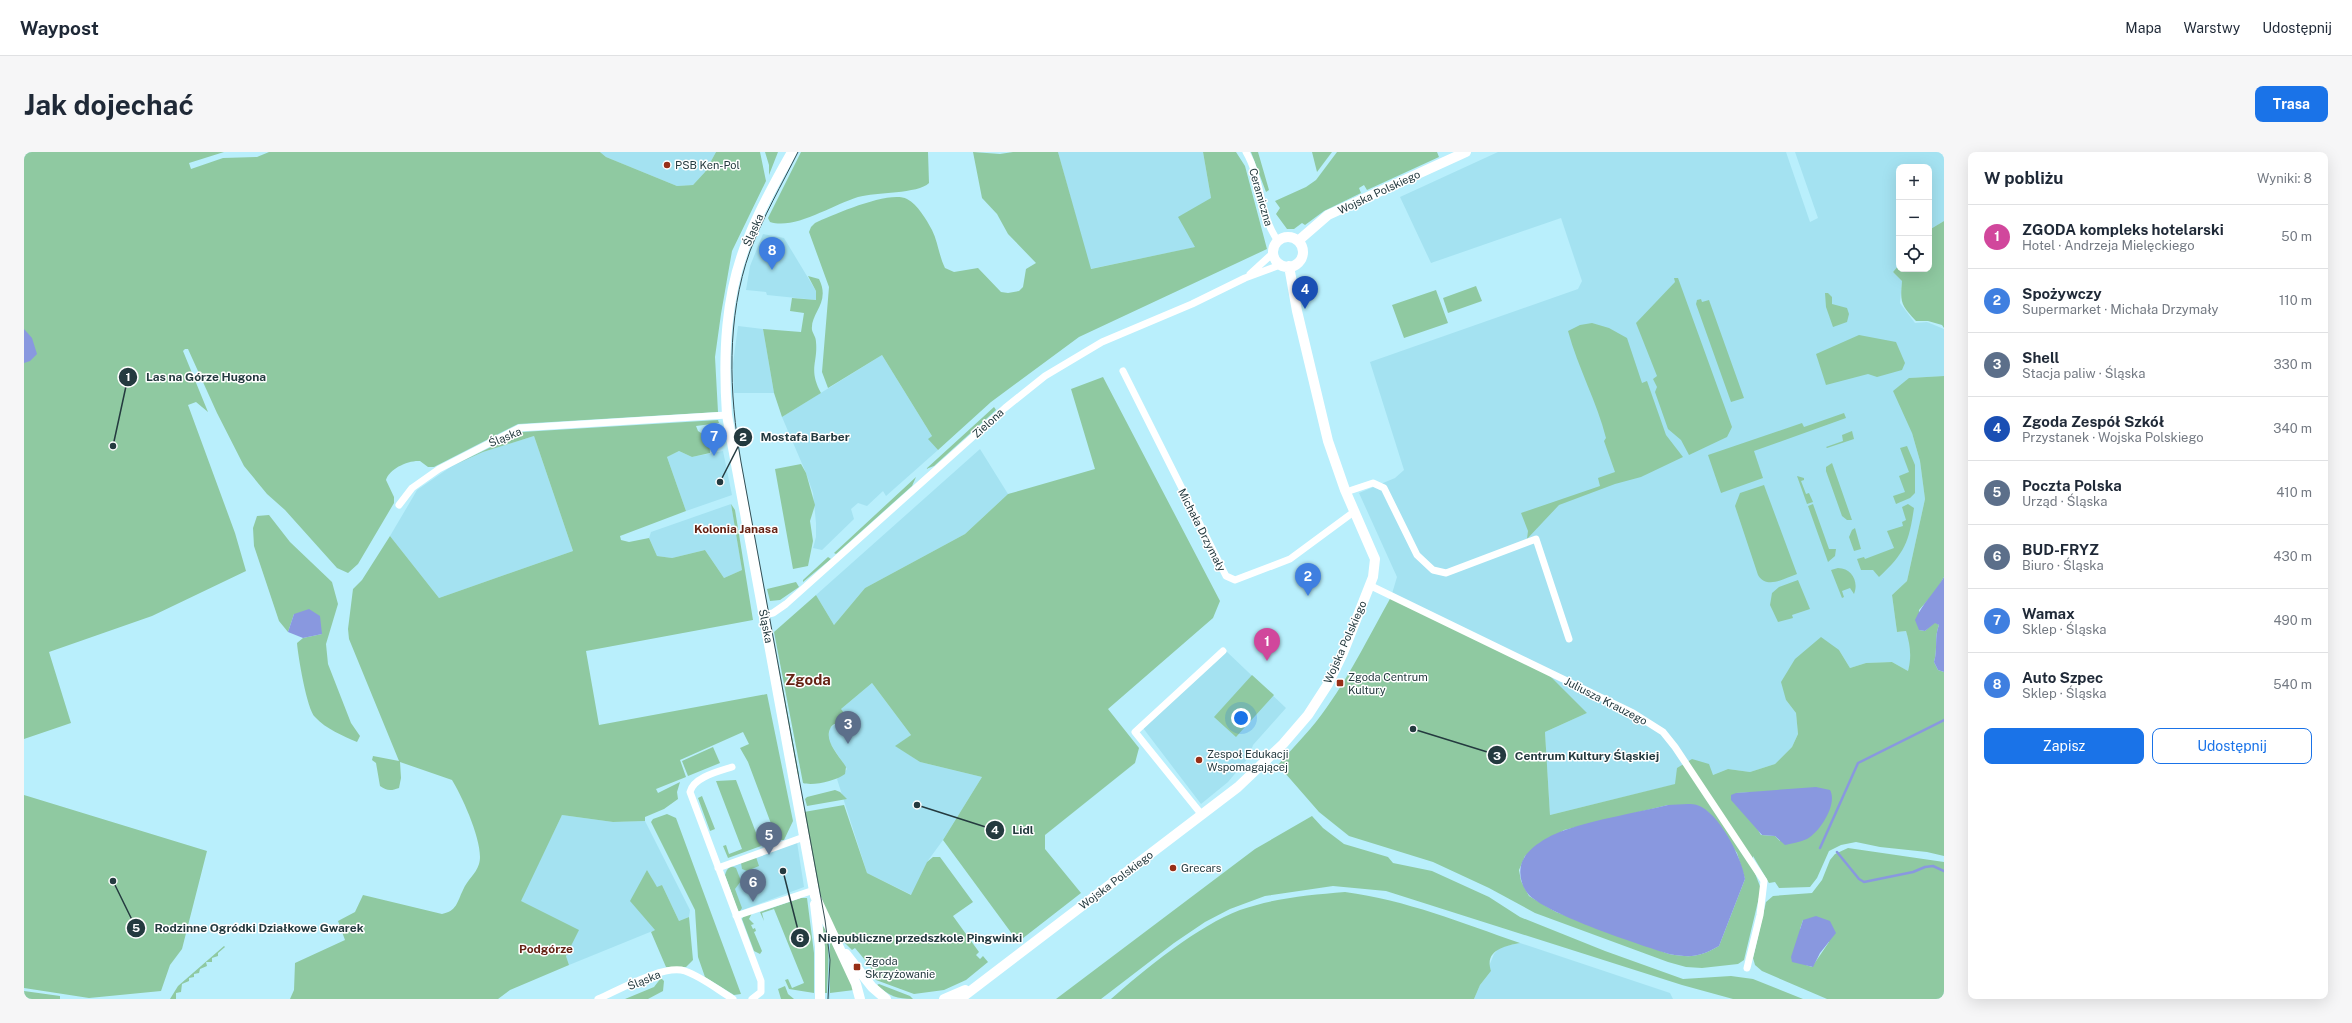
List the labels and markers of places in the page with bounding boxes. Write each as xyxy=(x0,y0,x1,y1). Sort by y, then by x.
place label: PSB Ken-Pol xyxy=(675,159,740,171)
marker: PSB Ken-Pol xyxy=(662,160,672,170)
pin: 8 xyxy=(759,237,785,270)
pin: 4 xyxy=(1292,276,1318,309)
callout: Las na Górze Hugona xyxy=(118,365,275,389)
pin: 7 xyxy=(701,423,727,456)
callout: Mostafa Barber xyxy=(733,425,858,449)
pin: 2 xyxy=(1295,563,1321,596)
pin: 1 xyxy=(1254,628,1280,661)
place label: Zgoda Centrum Kultury xyxy=(1348,671,1428,696)
marker: Zgoda Centrum Kultury xyxy=(1335,678,1345,688)
pin: 3 xyxy=(835,711,861,744)
callout: Centrum Kultury Śląskiej xyxy=(1487,743,1668,767)
place label: Zespoł Edukacji Wspomagającej xyxy=(1207,748,1288,773)
marker: Zespoł Edukacji Wspomagającej xyxy=(1194,755,1204,765)
callout: Lidl xyxy=(985,818,1042,842)
pin: 5 xyxy=(756,822,782,855)
place label: Grecars xyxy=(1181,862,1222,874)
marker: Grecars xyxy=(1168,863,1178,873)
pin: 6 xyxy=(740,869,766,902)
callout: Rodzinne Ogródki Działkowe Gwarek xyxy=(126,916,371,940)
callout: Niepubliczne przedszkole Pingwinki xyxy=(790,926,1031,950)
place label: Zgoda Skrzyżowanie xyxy=(865,955,935,980)
marker: Zgoda Skrzyżowanie xyxy=(852,962,862,972)

